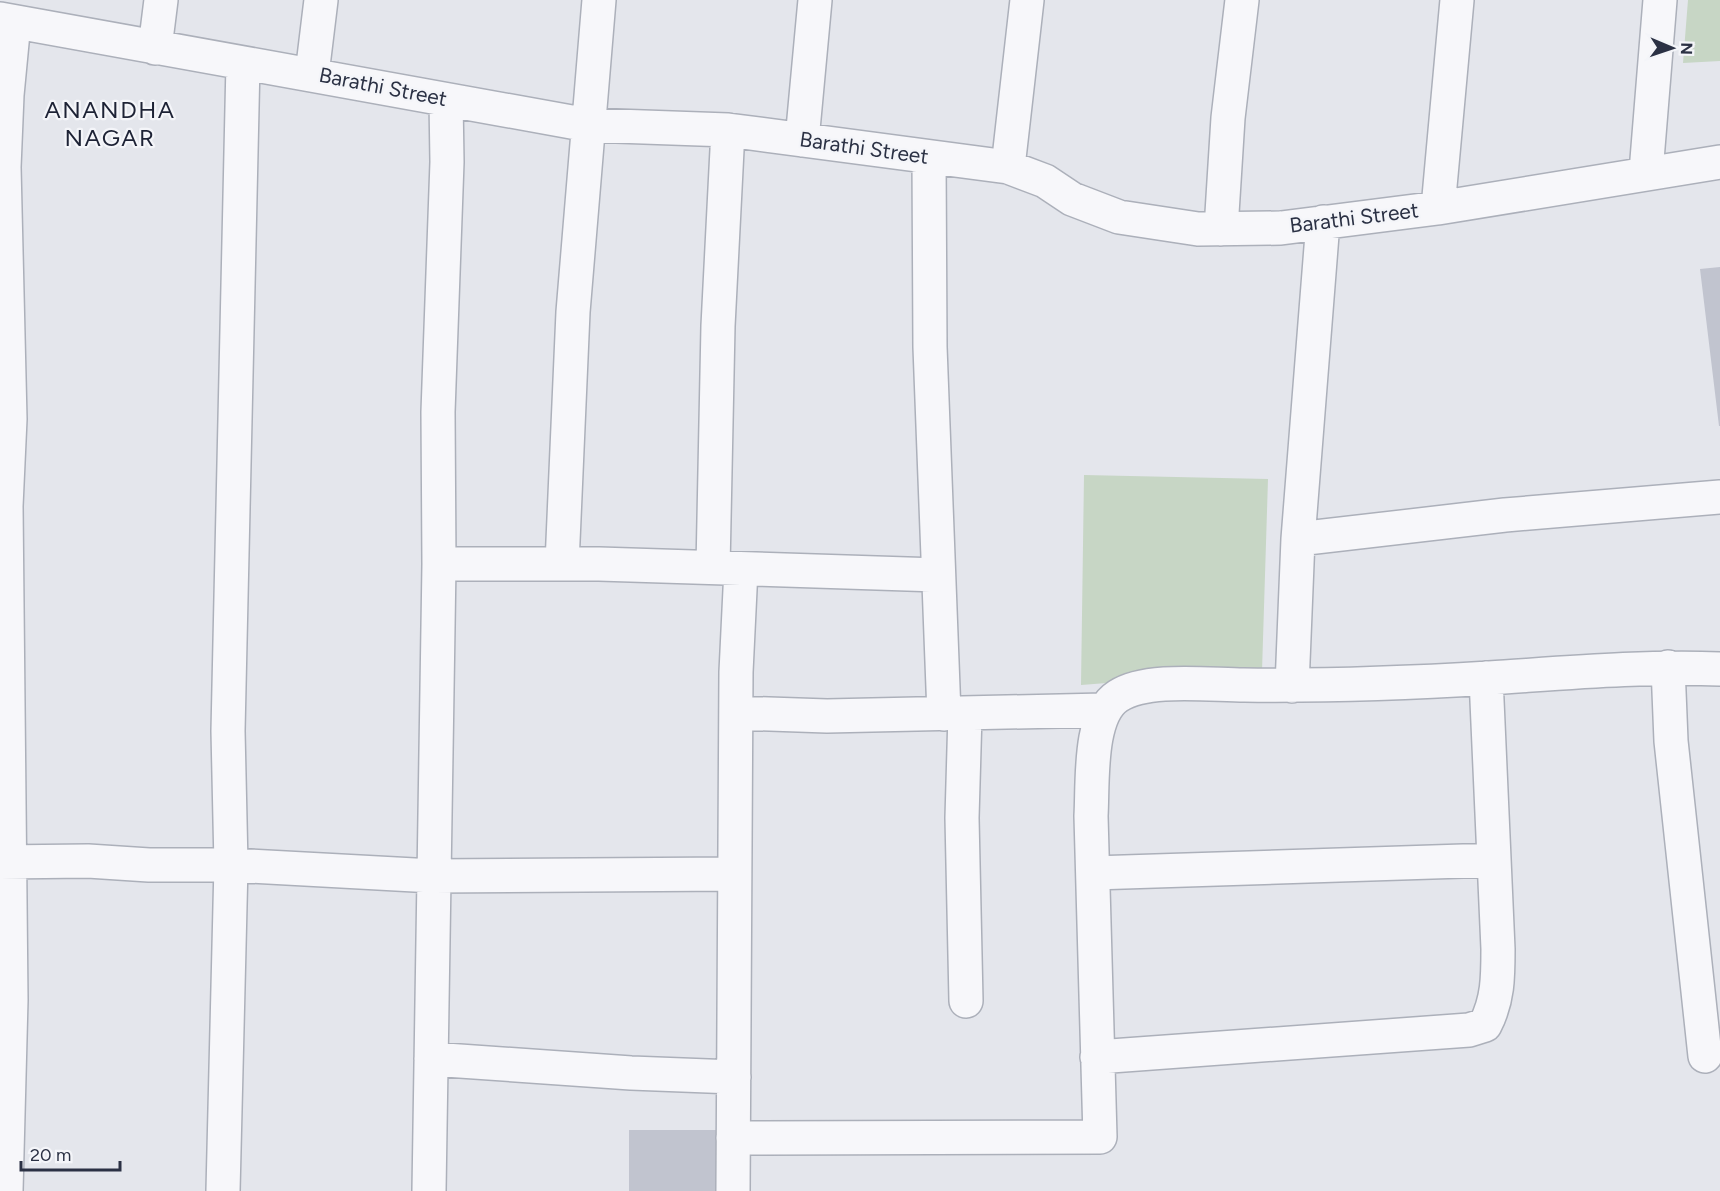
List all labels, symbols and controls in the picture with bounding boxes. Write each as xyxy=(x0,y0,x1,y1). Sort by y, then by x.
north arrow xyxy=(1642,18,1702,78)
text: N xyxy=(1677,42,1696,55)
street label: Barathi Street xyxy=(317,62,449,111)
district label: ANANDHA NAGAR xyxy=(45,95,175,152)
street label: Barathi Street xyxy=(798,126,930,169)
street label: Barathi Street xyxy=(1288,197,1420,238)
scale bar xyxy=(21,1134,120,1172)
text: 20 m xyxy=(30,1144,71,1166)

